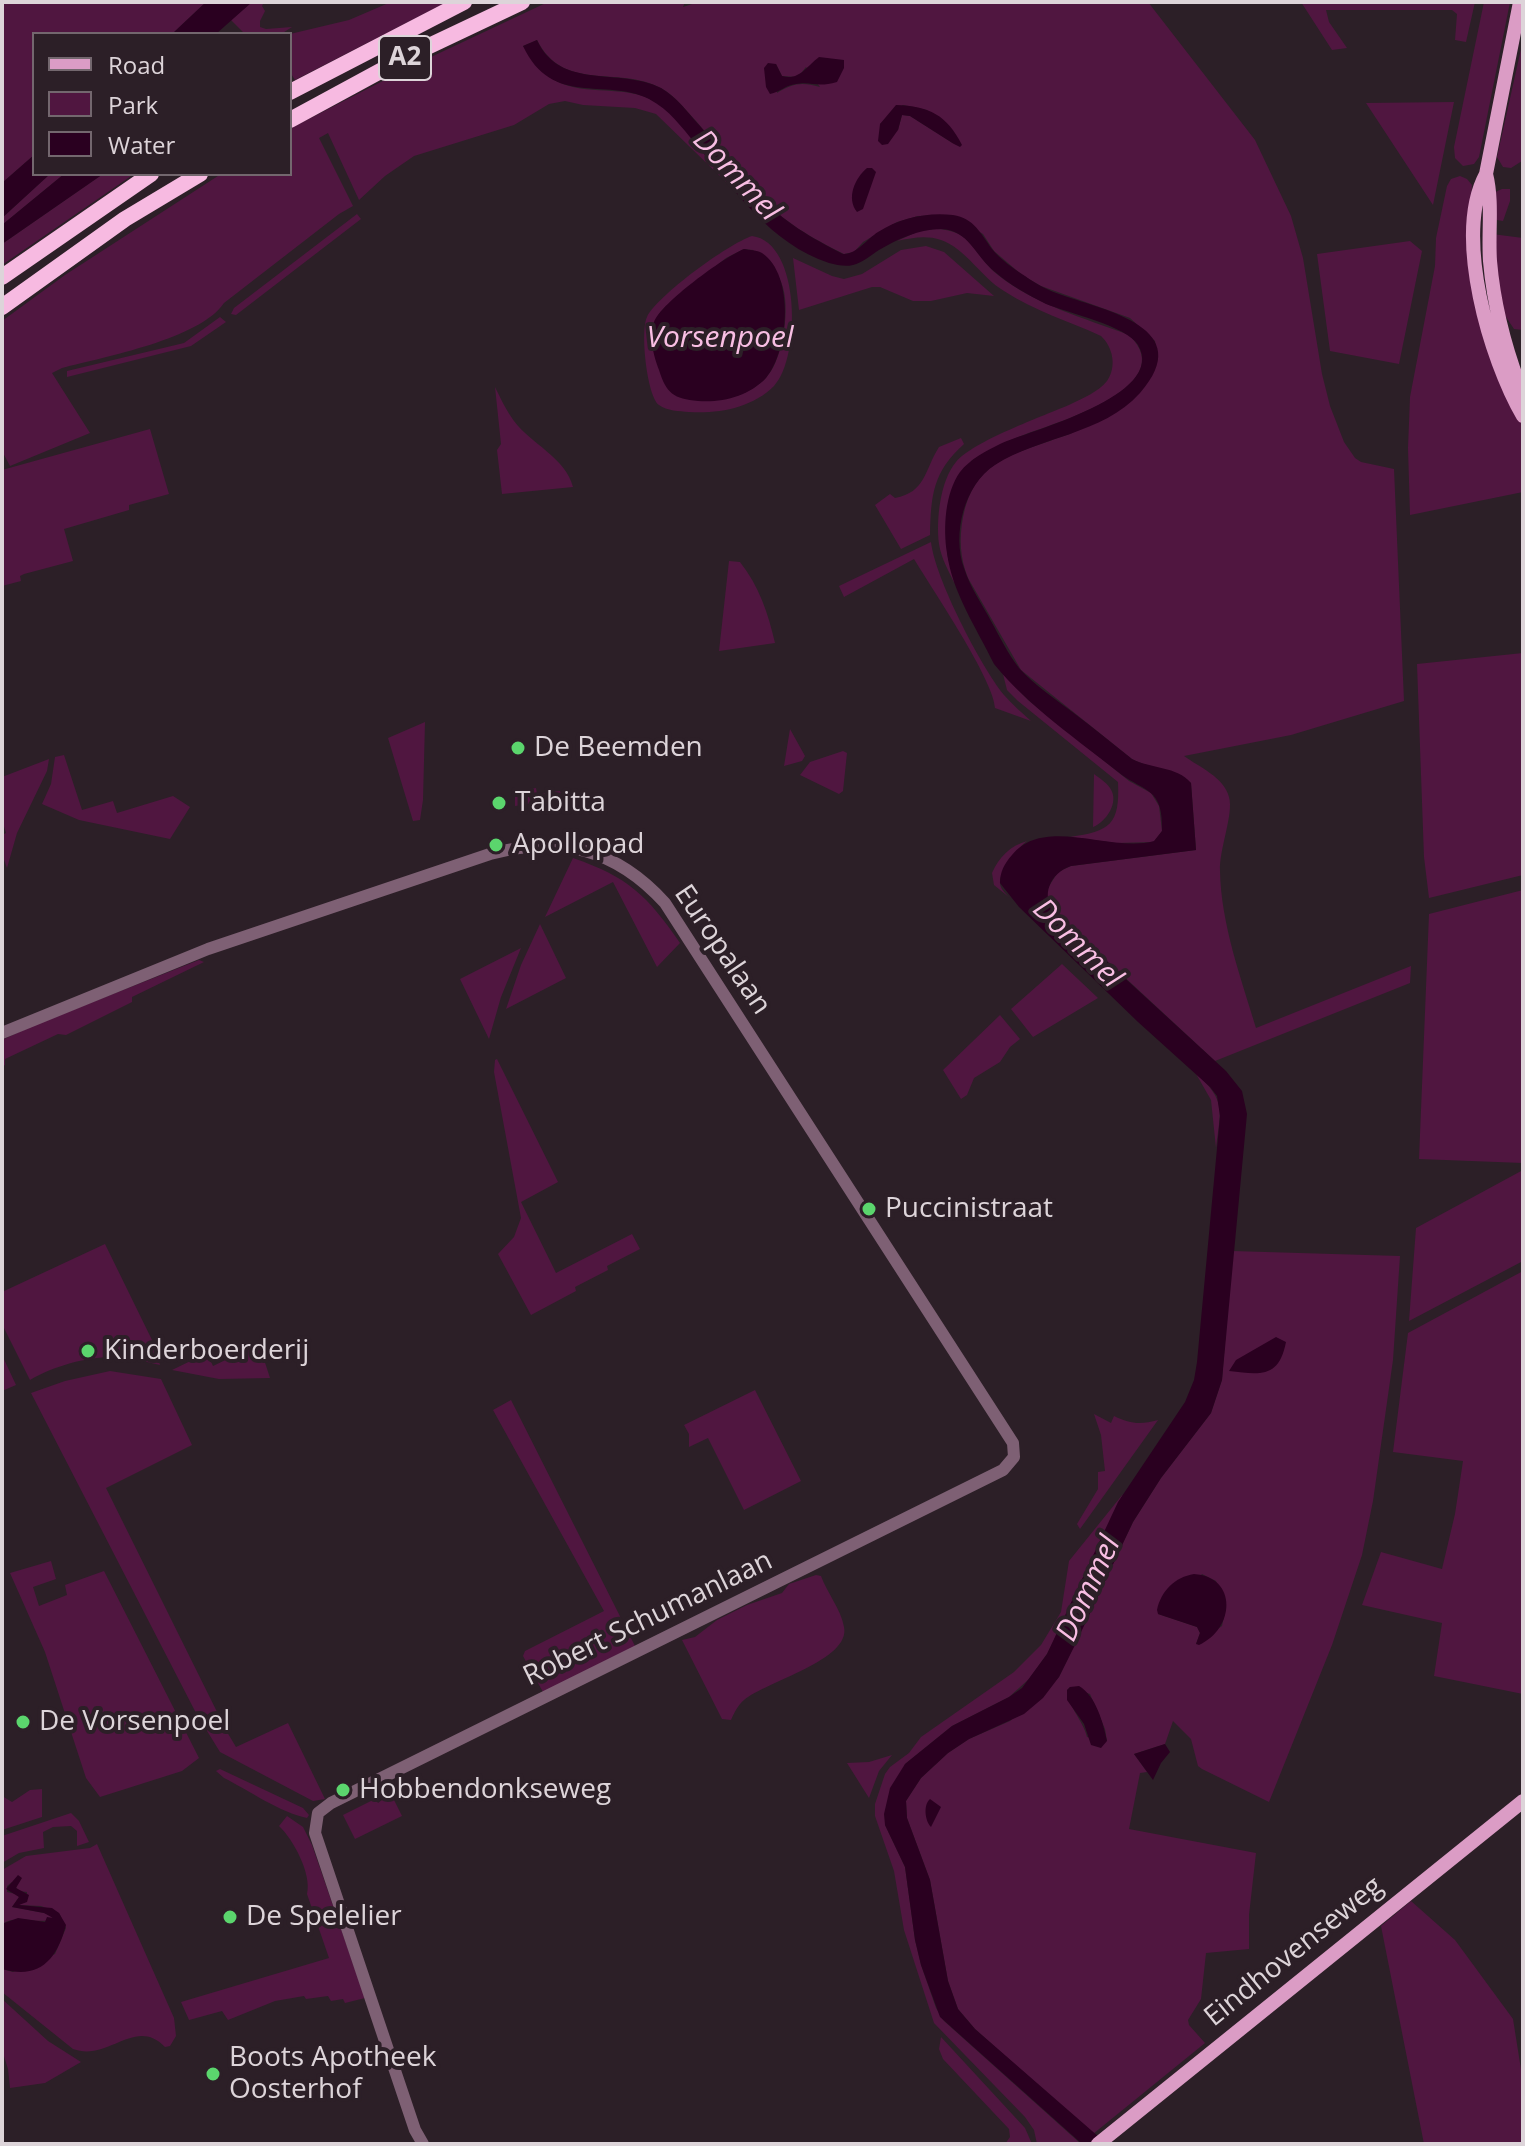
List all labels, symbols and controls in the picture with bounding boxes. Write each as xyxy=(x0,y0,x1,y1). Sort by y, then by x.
legend xyxy=(32,32,292,176)
road number: A2 xyxy=(379,36,431,80)
text: Road xyxy=(108,48,165,81)
text: Park xyxy=(108,88,158,121)
water label: Dommel xyxy=(685,123,787,229)
text: Water xyxy=(108,128,175,161)
water label: Vorsenpoel xyxy=(646,320,794,356)
place label: De Beemden xyxy=(534,731,703,765)
marker: De Beemden xyxy=(509,739,527,757)
place label: Tabitta xyxy=(515,786,606,820)
marker: Tabitta xyxy=(490,794,508,812)
place label: Apollopad xyxy=(512,828,644,862)
marker: Apollopad xyxy=(487,836,505,854)
street label: Europalaan xyxy=(666,879,778,1021)
water label: Dommel xyxy=(1025,892,1129,996)
place label: Puccinistraat xyxy=(885,1192,1053,1226)
marker: Puccinistraat xyxy=(860,1200,878,1218)
place label: Kinderboerderij xyxy=(104,1334,309,1368)
marker: Kinderboerderij xyxy=(79,1342,97,1360)
water label: Dommel xyxy=(1049,1531,1129,1647)
street label: Robert Schumanlaan xyxy=(518,1544,778,1694)
place label: De Vorsenpoel xyxy=(39,1705,230,1739)
marker: De Vorsenpoel xyxy=(14,1713,32,1731)
place label: Hobbendonkseweg xyxy=(359,1773,611,1807)
marker: Hobbendonkseweg xyxy=(334,1781,352,1799)
street label: Eindhovenseweg xyxy=(1198,1870,1390,2034)
place label: De Spelelier xyxy=(246,1900,402,1934)
marker: De Spelelier xyxy=(221,1908,239,1926)
place label: Boots Apotheek Oosterhof xyxy=(229,2041,436,2107)
marker: Boots Apotheek Oosterhof xyxy=(204,2065,222,2083)

